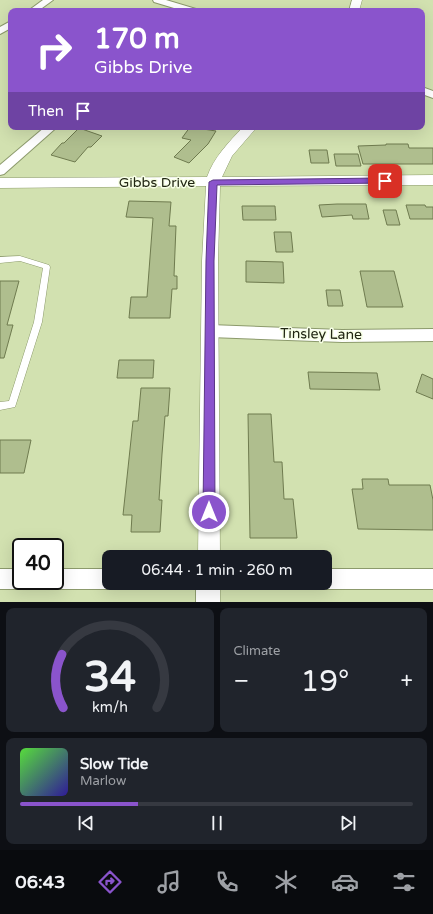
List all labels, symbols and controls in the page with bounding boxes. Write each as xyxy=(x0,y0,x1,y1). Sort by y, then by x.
text: 170 m xyxy=(94,22,180,56)
icon: right xyxy=(28,24,80,76)
text: Gibbs Drive xyxy=(94,56,192,78)
icon: arrive xyxy=(72,100,94,122)
text: Then xyxy=(28,102,64,120)
pin xyxy=(368,164,402,198)
icon: arrive xyxy=(374,170,396,192)
street label: Gibbs Drive xyxy=(119,174,195,191)
street label: Tinsley Lane xyxy=(280,325,362,343)
position arrow xyxy=(188,491,230,533)
speed limit sign: 40 xyxy=(12,538,64,590)
text: 06:44 · 1 min · 260 m xyxy=(142,561,292,579)
text: Climate xyxy=(234,643,280,659)
text: 34 xyxy=(84,653,136,703)
text: 19° xyxy=(300,663,349,700)
text: − xyxy=(234,668,249,694)
text: + xyxy=(401,668,413,694)
text: km/h xyxy=(92,699,128,716)
text: Slow Tide xyxy=(80,755,148,773)
text: Marlow xyxy=(80,773,126,789)
icon: previous xyxy=(75,812,97,834)
icon: pause xyxy=(206,812,228,834)
icon: next xyxy=(337,812,359,834)
icon: directions xyxy=(96,868,124,896)
icon: music xyxy=(155,868,183,896)
icon: phone xyxy=(213,868,241,896)
icon: climate xyxy=(272,868,300,896)
icon: car xyxy=(331,868,359,896)
icon: filters xyxy=(390,868,418,896)
text: 06:43 xyxy=(15,871,65,893)

